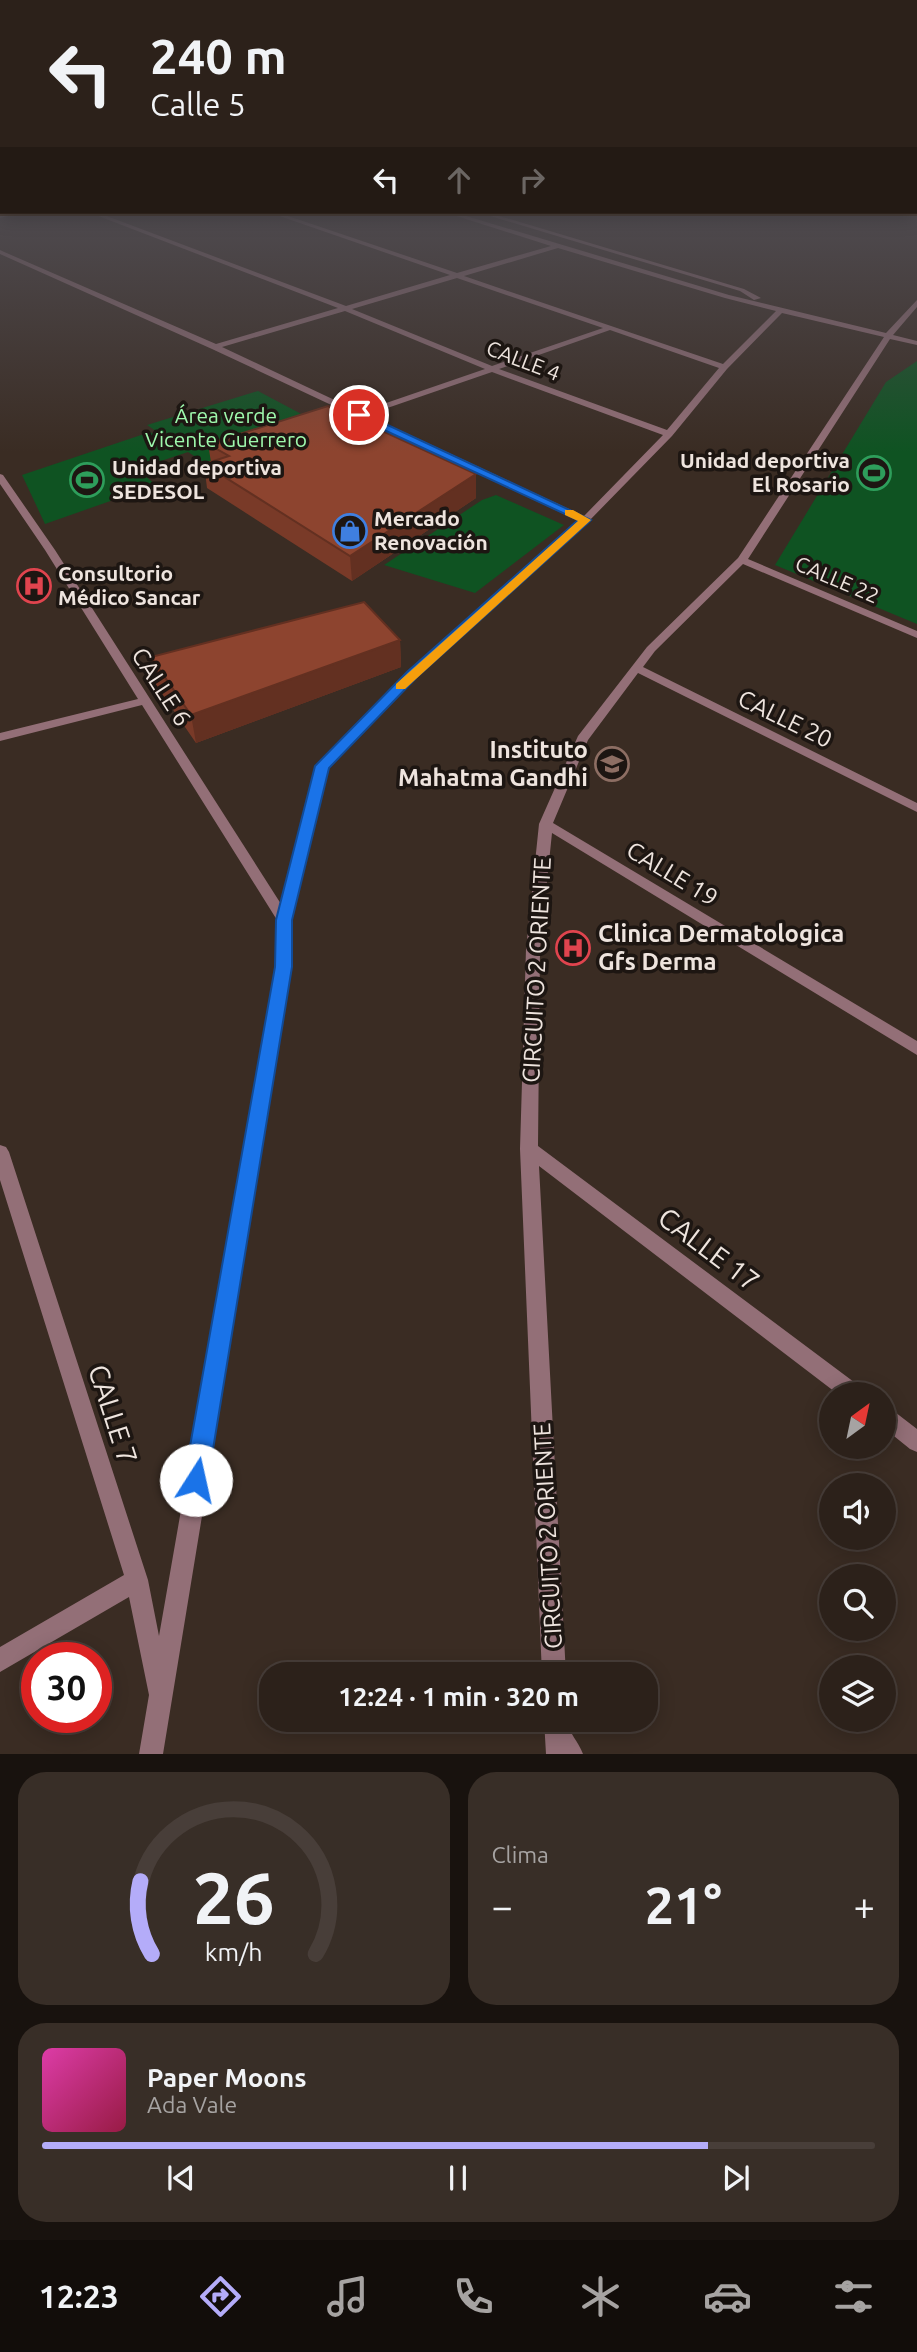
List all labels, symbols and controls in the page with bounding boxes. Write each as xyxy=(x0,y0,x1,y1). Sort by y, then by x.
icon: left xyxy=(35,28,126,119)
text: 240 m xyxy=(150,28,287,83)
text: Calle 5 xyxy=(150,86,246,122)
icon: left xyxy=(367,161,405,199)
icon: ahead xyxy=(440,161,478,199)
icon: right xyxy=(513,161,551,199)
street label: CALLE 4 xyxy=(483,335,564,385)
pin xyxy=(329,385,389,445)
icon: arrive xyxy=(340,396,378,434)
park label: Área verde Vicente Guerrero xyxy=(145,403,307,451)
place label: Unidad deportiva El Rosario xyxy=(680,448,850,496)
sports icon: Unidad deportiva El Rosario xyxy=(855,454,893,492)
place label: Unidad deportiva SEDESOL xyxy=(112,455,282,503)
sports icon: Unidad deportiva SEDESOL xyxy=(68,461,106,499)
place label: Mercado Renovación xyxy=(374,506,488,554)
shop icon: Mercado Renovación xyxy=(331,512,369,550)
street label: CALLE 22 xyxy=(792,551,883,607)
place label: Consultorio Médico Sancar xyxy=(58,561,201,609)
hospital icon: Consultorio Médico Sancar xyxy=(15,567,53,605)
street label: CALLE 6 xyxy=(126,643,197,731)
street label: CALLE 20 xyxy=(734,684,837,753)
place label: Instituto Mahatma Gandhi xyxy=(398,736,588,791)
school or university icon: Instituto Mahatma Gandhi xyxy=(593,745,631,783)
street label: CALLE 19 xyxy=(622,836,723,911)
street label: CIRCUITO 2 ORIENTE xyxy=(517,856,556,1084)
place label: Clinica Dermatologica Gfs Derma xyxy=(598,920,844,975)
hospital icon: Clinica Dermatologica Gfs Derma xyxy=(554,929,592,967)
street label: CALLE 17 xyxy=(653,1201,766,1297)
street label: CALLE 7 xyxy=(83,1360,144,1467)
north arrow xyxy=(819,1382,896,1460)
map controls xyxy=(819,1382,896,1732)
street label: CIRCUITO 2 ORIENTE xyxy=(528,1422,567,1650)
position arrow xyxy=(159,1443,233,1517)
button: sound xyxy=(819,1473,896,1550)
button: search xyxy=(819,1564,896,1641)
speed limit sign: 30 xyxy=(21,1642,112,1733)
button: layers xyxy=(819,1655,896,1732)
text: 12:24 · 1 min · 320 m xyxy=(338,1682,579,1711)
text: Clima xyxy=(492,1842,549,1867)
text: 26 xyxy=(193,1857,275,1939)
text: 21° xyxy=(645,1876,722,1934)
text: − xyxy=(492,1885,513,1927)
text: + xyxy=(854,1885,875,1927)
text: km/h xyxy=(205,1938,263,1966)
text: Paper Moons xyxy=(147,2063,306,2092)
text: Ada Vale xyxy=(147,2092,237,2117)
icon: previous xyxy=(162,2159,200,2197)
icon: pause xyxy=(439,2159,477,2197)
icon: next xyxy=(717,2159,755,2197)
icon: directions xyxy=(196,2272,245,2321)
icon: music xyxy=(323,2272,372,2321)
icon: phone xyxy=(449,2272,498,2321)
icon: climate xyxy=(576,2272,625,2321)
icon: car xyxy=(703,2272,752,2321)
icon: filters xyxy=(829,2272,878,2321)
text: 12:23 xyxy=(39,2278,119,2314)

